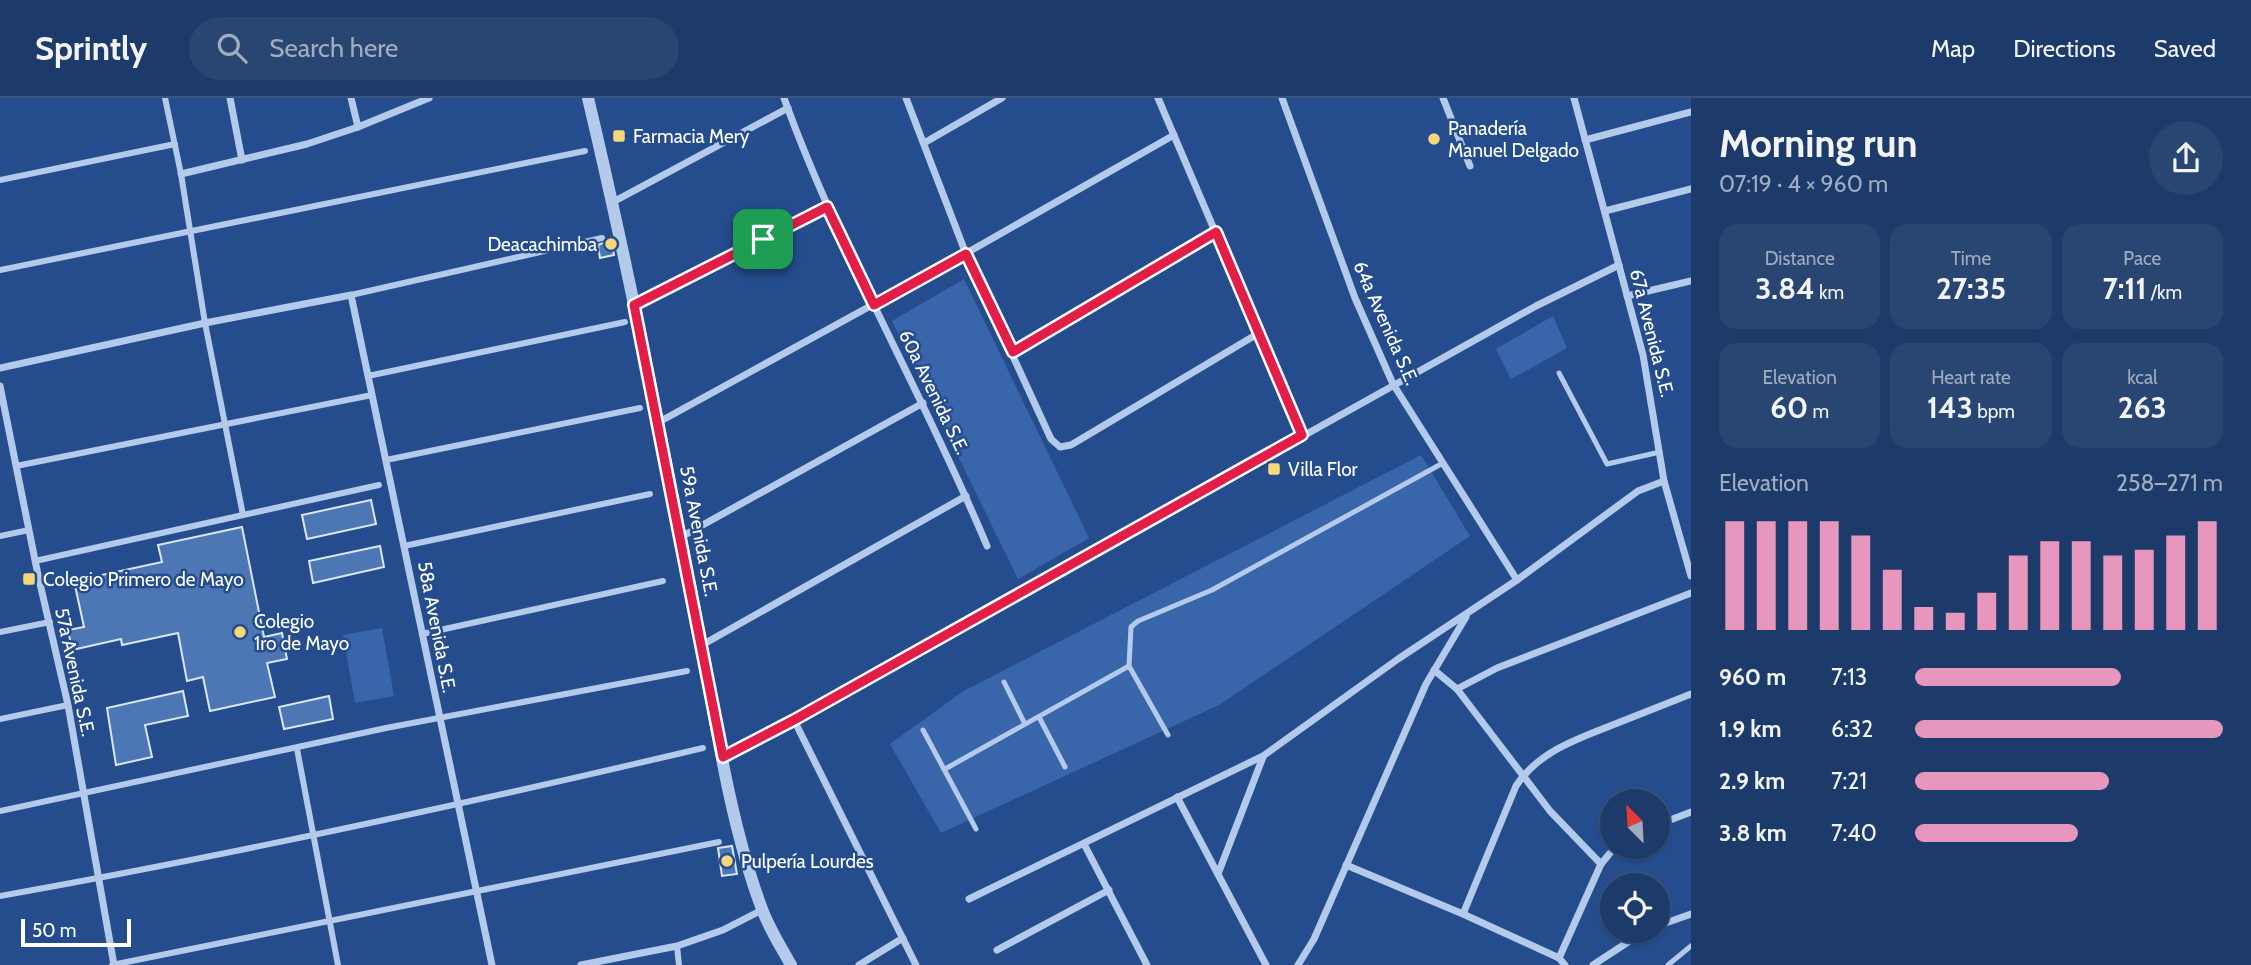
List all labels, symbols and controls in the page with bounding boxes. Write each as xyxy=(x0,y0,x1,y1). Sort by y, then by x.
search box xyxy=(189,17,679,80)
text: Sprintly xyxy=(35,28,147,68)
icon: search xyxy=(213,29,251,67)
text: Search here xyxy=(269,32,398,64)
text: Map xyxy=(1931,34,1975,63)
text: Directions xyxy=(2013,34,2116,63)
text: Saved xyxy=(2154,34,2216,63)
place label: Panadería Manuel Delgado xyxy=(1448,117,1579,162)
text: Morning run xyxy=(1719,120,1918,167)
button: share xyxy=(2149,121,2223,195)
place label: Farmacia Mery xyxy=(633,125,750,148)
marker: Farmacia Mery xyxy=(611,128,627,144)
marker: Panadería Manuel Delgado xyxy=(1426,131,1442,147)
text: 07:19 · 4 × 960 m xyxy=(1719,170,1888,198)
pin xyxy=(733,209,793,269)
icon: arrive xyxy=(744,220,782,258)
place label: Deacachimba xyxy=(487,233,597,256)
marker: Deacachimba xyxy=(603,236,619,252)
text: Distance xyxy=(1765,247,1835,270)
text: Time xyxy=(1951,247,1991,270)
text: Pace xyxy=(2123,247,2161,270)
street label: 64a Avenida S.E. xyxy=(1348,257,1424,389)
street label: 67a Avenida S.E. xyxy=(1625,267,1679,399)
text: 3.84 xyxy=(1755,270,1815,307)
text: 27:35 xyxy=(1936,270,2006,307)
text: 7:11 xyxy=(2102,270,2147,307)
text: km xyxy=(1815,281,1844,304)
text: /km xyxy=(2147,281,2182,304)
street label: 60a Avenida S.E. xyxy=(894,326,974,458)
text: Elevation xyxy=(1763,366,1837,389)
text: Heart rate xyxy=(1931,366,2011,389)
text: kcal xyxy=(2127,366,2157,389)
text: 60 xyxy=(1770,389,1808,426)
text: 143 xyxy=(1927,389,1973,426)
text: 263 xyxy=(2118,389,2167,426)
text: m xyxy=(1808,400,1829,423)
text: bpm xyxy=(1973,400,2015,423)
place label: Villa Flor xyxy=(1288,458,1358,481)
marker: Villa Flor xyxy=(1266,461,1282,477)
street label: 59a Avenida S.E. xyxy=(675,464,723,598)
text: Elevation xyxy=(1719,469,1809,497)
text: 258–271 m xyxy=(2116,469,2223,497)
street label: 58a Avenida S.E. xyxy=(413,559,461,695)
place label: Colegio Primero de Mayo xyxy=(43,568,244,591)
marker: Colegio Primero de Mayo xyxy=(21,571,37,587)
street label: 57a Avenida S.E. xyxy=(50,606,100,738)
place label: Colegio 1ro de Mayo xyxy=(254,610,349,655)
marker: Colegio 1ro de Mayo xyxy=(232,624,248,640)
text: 960 m xyxy=(1719,663,1786,691)
text: 7:13 xyxy=(1831,663,1867,691)
text: 1.9 km xyxy=(1719,715,1782,743)
text: 6:32 xyxy=(1831,715,1873,743)
text: 2.9 km xyxy=(1719,767,1785,795)
text: 7:21 xyxy=(1831,767,1867,795)
north arrow xyxy=(1600,789,1670,859)
map controls xyxy=(1600,789,1670,943)
text: 3.8 km xyxy=(1719,819,1787,847)
text: 7:40 xyxy=(1831,819,1877,847)
place label: Pulpería Lourdes xyxy=(741,850,874,873)
marker: Pulpería Lourdes xyxy=(719,853,735,869)
button: locate xyxy=(1600,873,1670,943)
scale bar xyxy=(21,916,131,948)
text: 50 m xyxy=(32,919,76,942)

